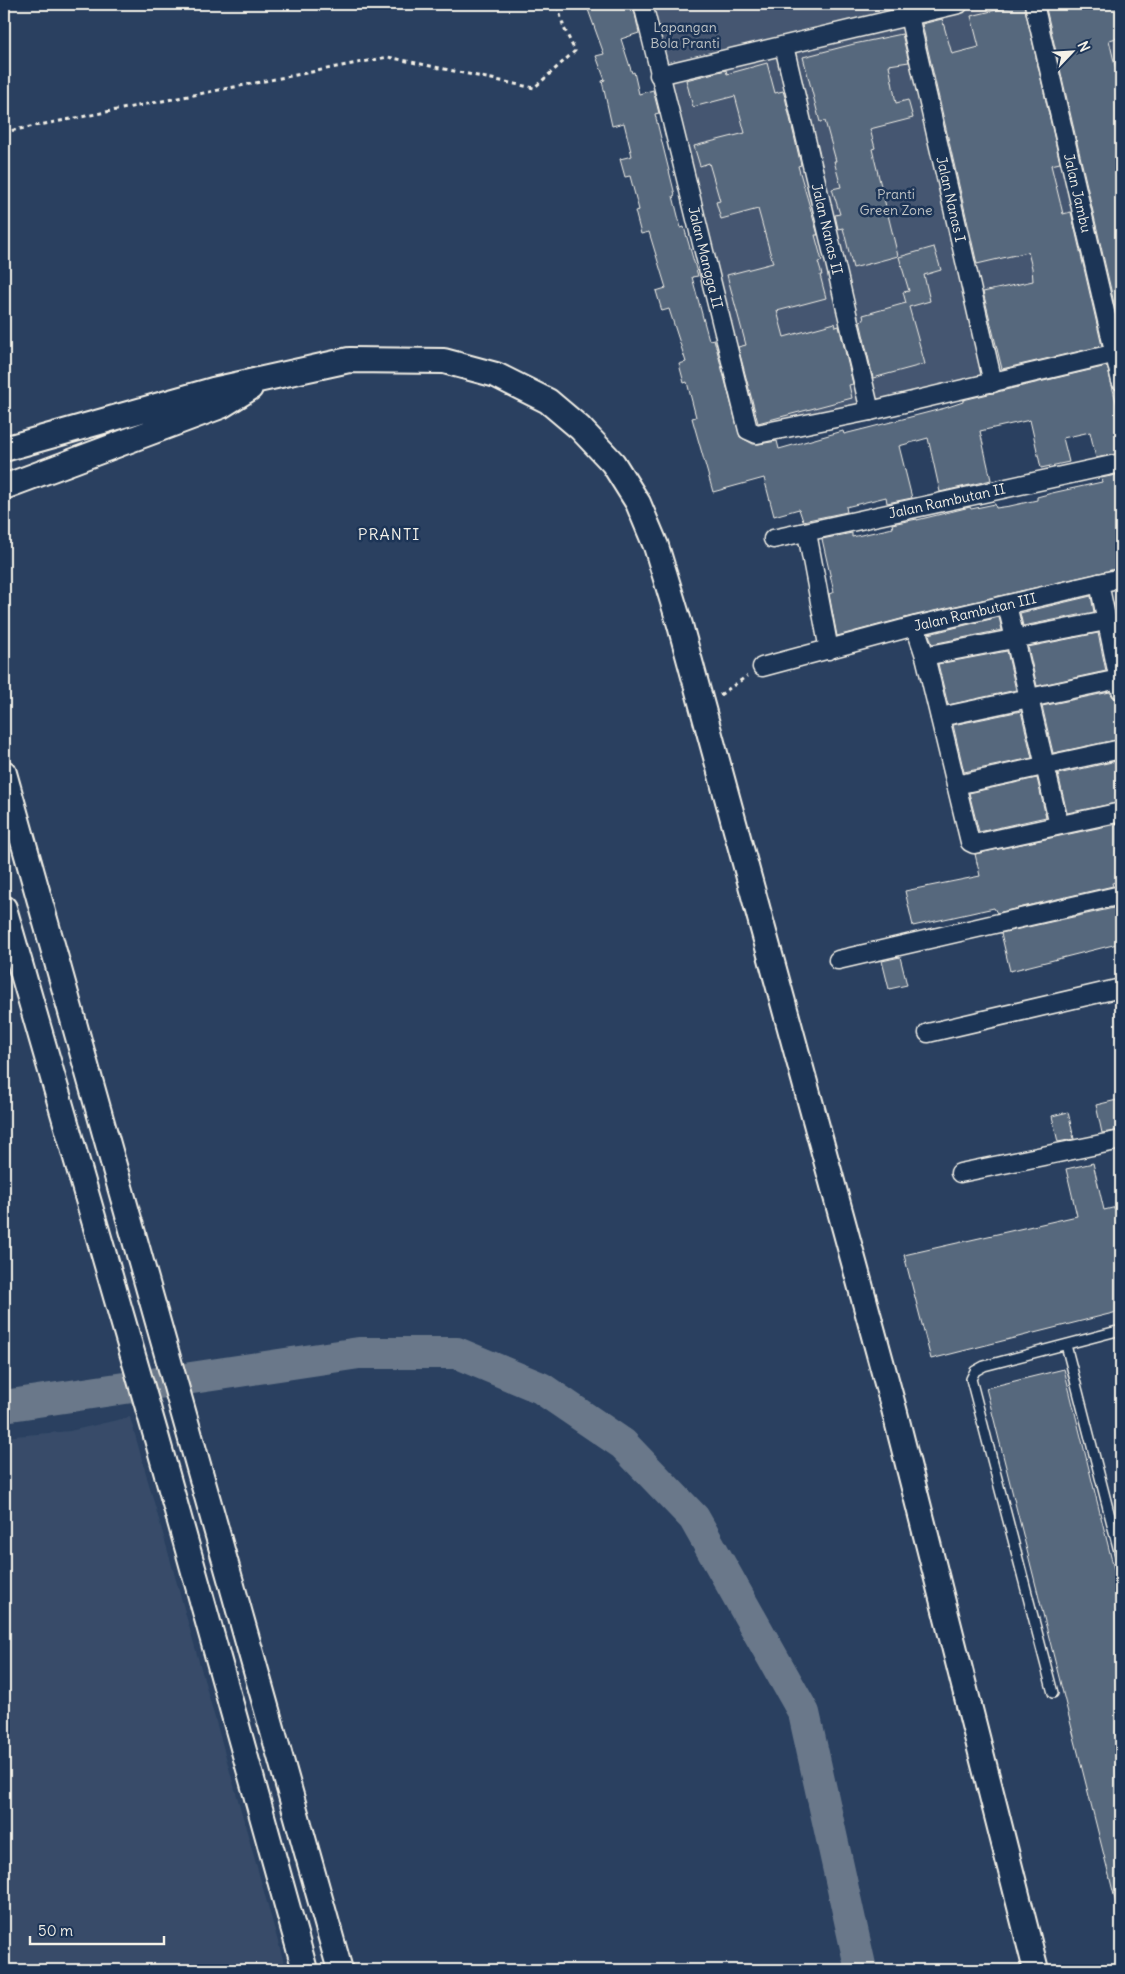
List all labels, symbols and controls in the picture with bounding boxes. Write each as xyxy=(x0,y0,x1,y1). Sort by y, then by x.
park label: Lapangan Bola Pranti xyxy=(650,18,720,52)
north arrow xyxy=(1048,28,1098,78)
text: N xyxy=(1074,38,1094,55)
street label: Jalan Jambu xyxy=(1060,152,1095,235)
street label: Jalan Nanas I xyxy=(932,155,969,244)
street label: Jalan Nanas II xyxy=(808,182,847,276)
park label: Pranti Green Zone xyxy=(859,185,933,219)
street label: Jalan Mangga II xyxy=(684,205,727,310)
street label: Jalan Rambutan II xyxy=(887,480,1007,523)
district label: PRANTI xyxy=(358,524,420,544)
street label: Jalan Rambutan III xyxy=(912,589,1038,635)
scale bar xyxy=(30,1914,164,1946)
text: 50 m xyxy=(38,1921,73,1940)

